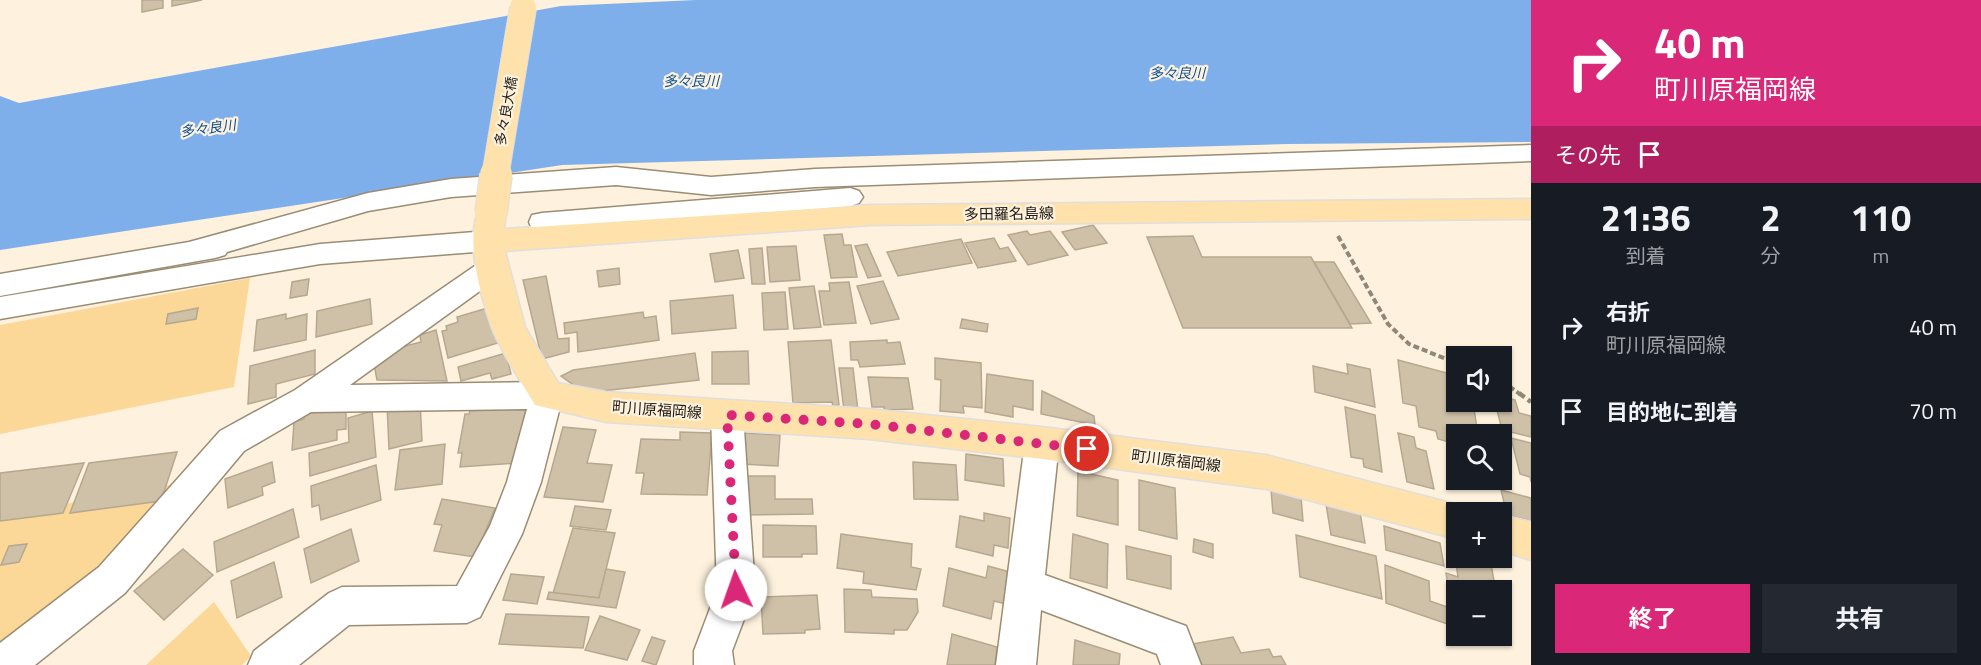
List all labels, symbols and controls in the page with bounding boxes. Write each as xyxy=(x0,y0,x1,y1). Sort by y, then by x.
text: 40 m xyxy=(1654,10,1746,74)
icon: right xyxy=(1555,24,1633,102)
water label: 多々良川 xyxy=(1149,62,1207,83)
text: 町川原福岡線 xyxy=(1654,68,1816,109)
water label: 多々良川 xyxy=(663,70,721,91)
street label: 多々良大橋 xyxy=(489,75,522,147)
water label: 多々良川 xyxy=(179,113,239,141)
text: その先 xyxy=(1555,138,1621,172)
icon: arrive xyxy=(1633,138,1666,171)
text: 21:36 xyxy=(1601,190,1691,245)
text: 2 xyxy=(1761,190,1781,245)
text: 110 xyxy=(1851,190,1911,245)
street label: 多田羅名島線 xyxy=(964,201,1054,226)
text: 到着 xyxy=(1626,240,1666,271)
text: 分 xyxy=(1761,240,1781,271)
text: m xyxy=(1872,240,1889,271)
text: 右折 xyxy=(1606,295,1650,329)
text: 40 m xyxy=(1909,310,1957,344)
icon: right xyxy=(1555,311,1588,344)
text: 町川原福岡線 xyxy=(1606,329,1726,360)
map controls xyxy=(1446,346,1512,646)
button: sound xyxy=(1446,346,1512,412)
text: 70 m xyxy=(1909,394,1957,428)
street label: 町川原福岡線 xyxy=(611,395,703,424)
icon: arrive xyxy=(1555,395,1588,428)
text: 目的地に到着 xyxy=(1606,395,1738,429)
pin xyxy=(1061,423,1112,474)
button: search xyxy=(1446,424,1512,490)
icon: arrive xyxy=(1070,432,1103,465)
street label: 町川原福岡線 xyxy=(1130,444,1222,477)
button: + xyxy=(1446,502,1512,568)
position arrow xyxy=(704,558,768,622)
button: − xyxy=(1446,580,1512,646)
button: 終了 xyxy=(1555,584,1750,653)
button: 共有 xyxy=(1762,584,1957,653)

